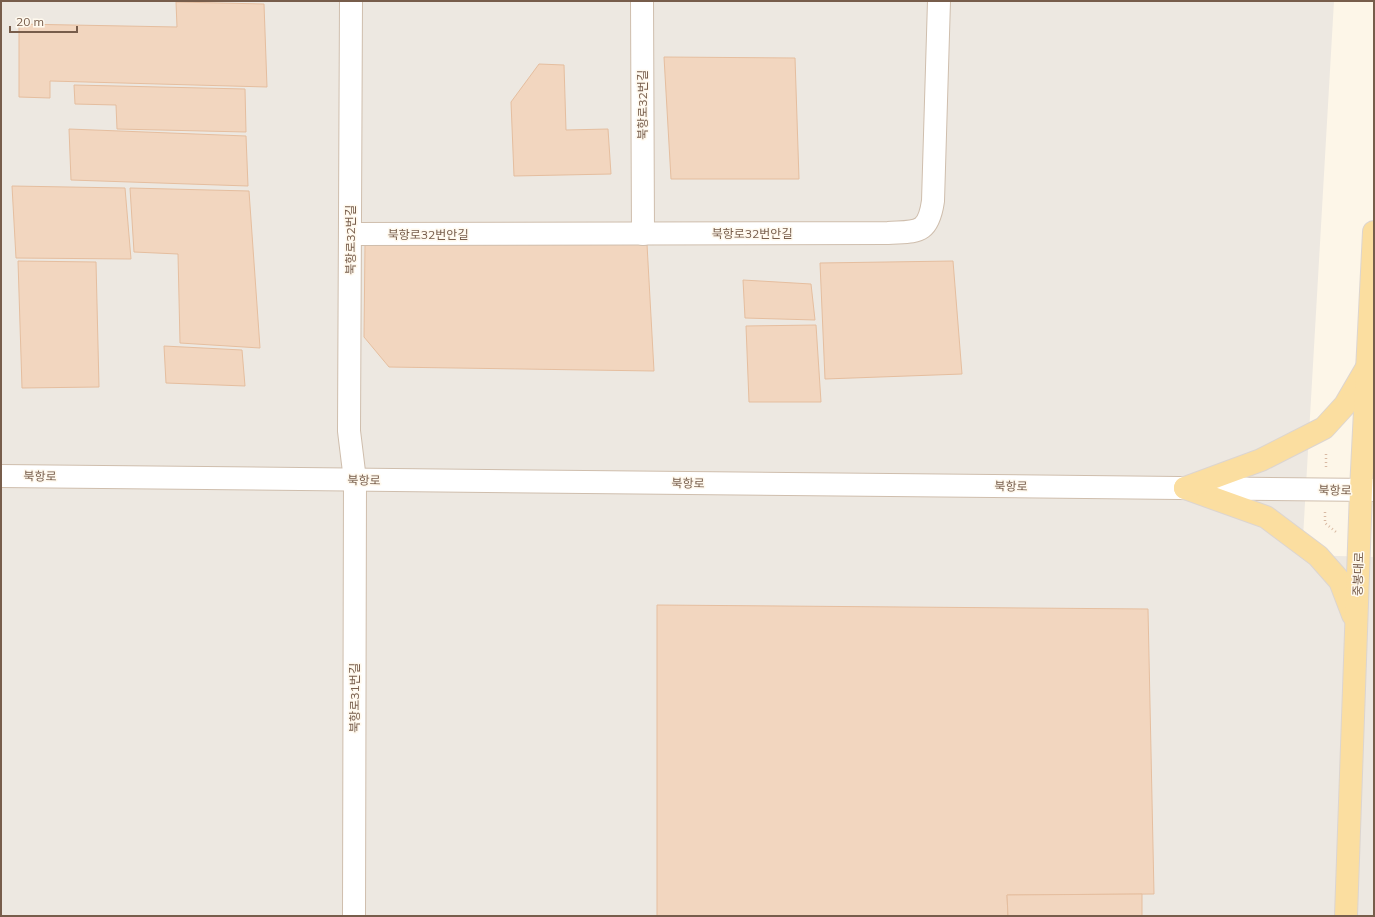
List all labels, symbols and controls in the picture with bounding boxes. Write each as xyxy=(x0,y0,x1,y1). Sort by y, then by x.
scale bar xyxy=(10,8,77,34)
text: 20 m xyxy=(16,14,44,29)
street label: 북항로32번길 xyxy=(635,70,650,140)
street label: 북항로32번길 xyxy=(343,205,358,275)
street label: 북항로32번안길 xyxy=(712,226,792,241)
street label: 북항로32번안길 xyxy=(388,227,468,242)
street label: 북항로 xyxy=(23,468,57,484)
street label: 북항로 xyxy=(347,472,381,488)
street label: 북항로 xyxy=(671,475,705,491)
street label: 북항로 xyxy=(994,478,1028,494)
street label: 북항로 xyxy=(1318,482,1352,498)
street label: 중봉대로 xyxy=(1350,552,1366,596)
street label: 북항로31번길 xyxy=(347,663,362,733)

